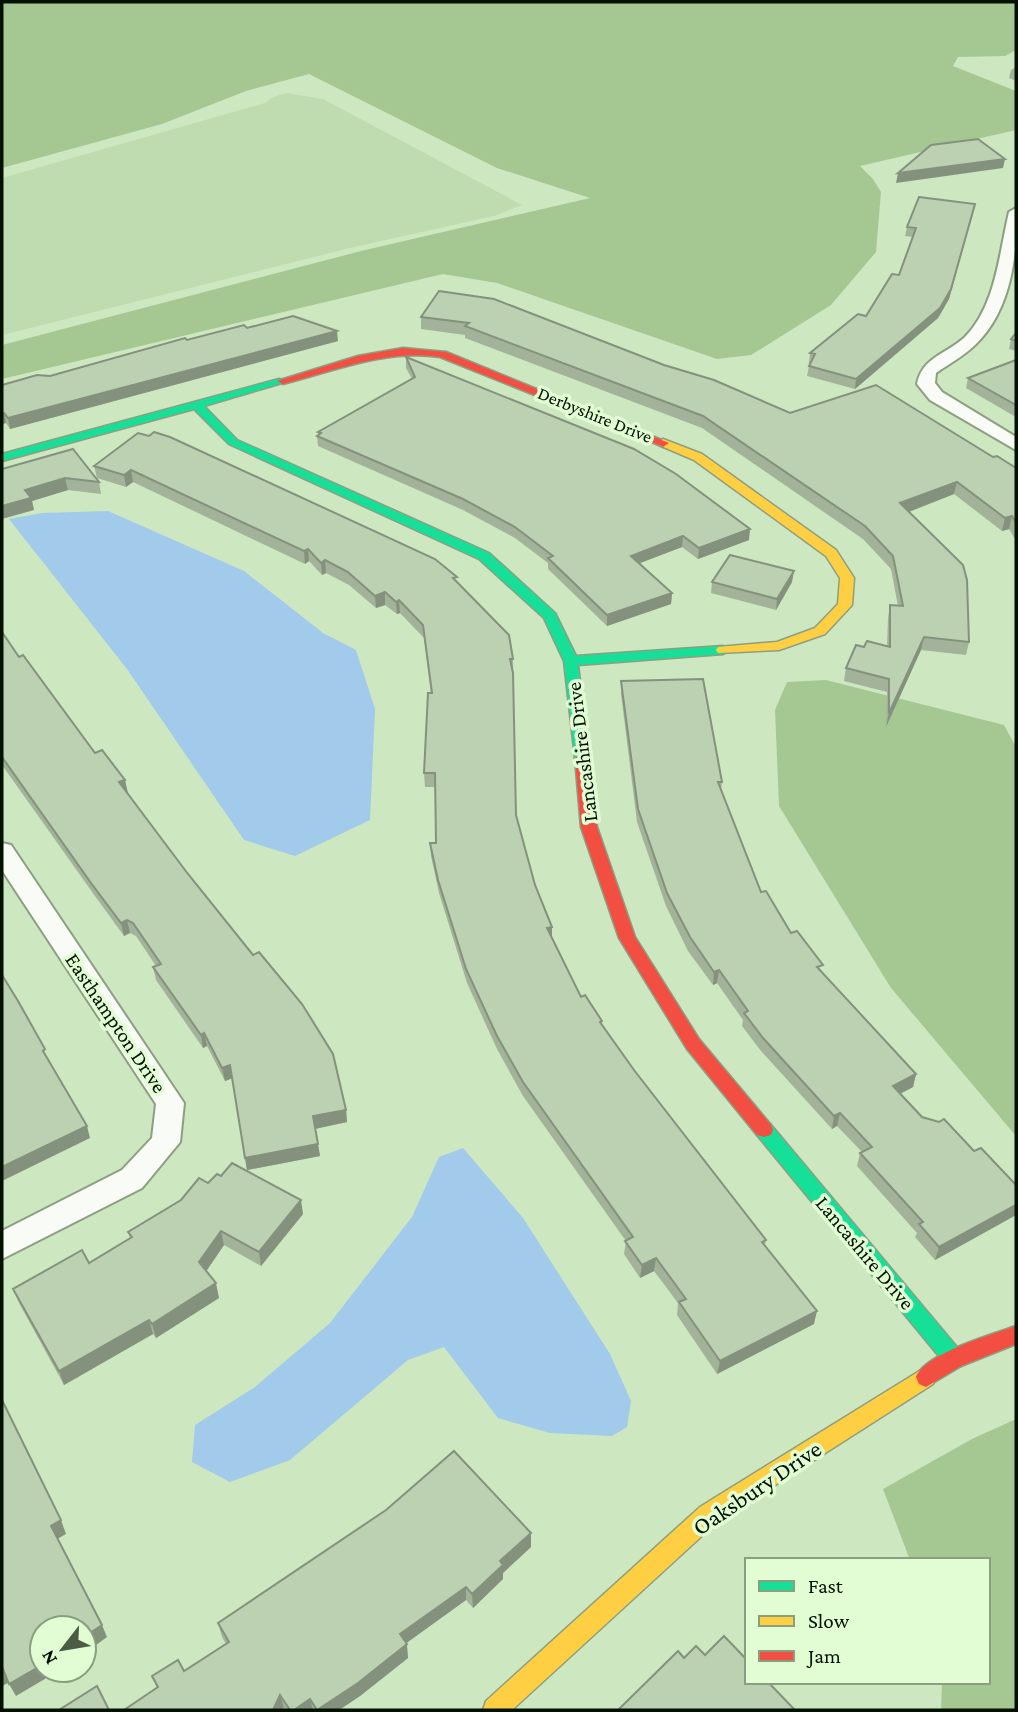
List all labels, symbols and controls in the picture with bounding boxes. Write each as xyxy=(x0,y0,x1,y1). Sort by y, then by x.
street label: Derbyshire Drive xyxy=(535,383,655,447)
street label: Lancashire Drive xyxy=(562,681,602,823)
street label: Easthampton Drive xyxy=(60,949,172,1097)
street label: Lancashire Drive xyxy=(811,1191,919,1315)
street label: Oaksbury Drive xyxy=(687,1435,826,1541)
legend xyxy=(745,1558,990,1684)
text: Fast xyxy=(808,1574,844,1598)
text: Slow xyxy=(808,1609,850,1633)
north arrow xyxy=(28,1614,98,1684)
text: Jam xyxy=(806,1644,841,1668)
text: N xyxy=(36,1646,61,1668)

